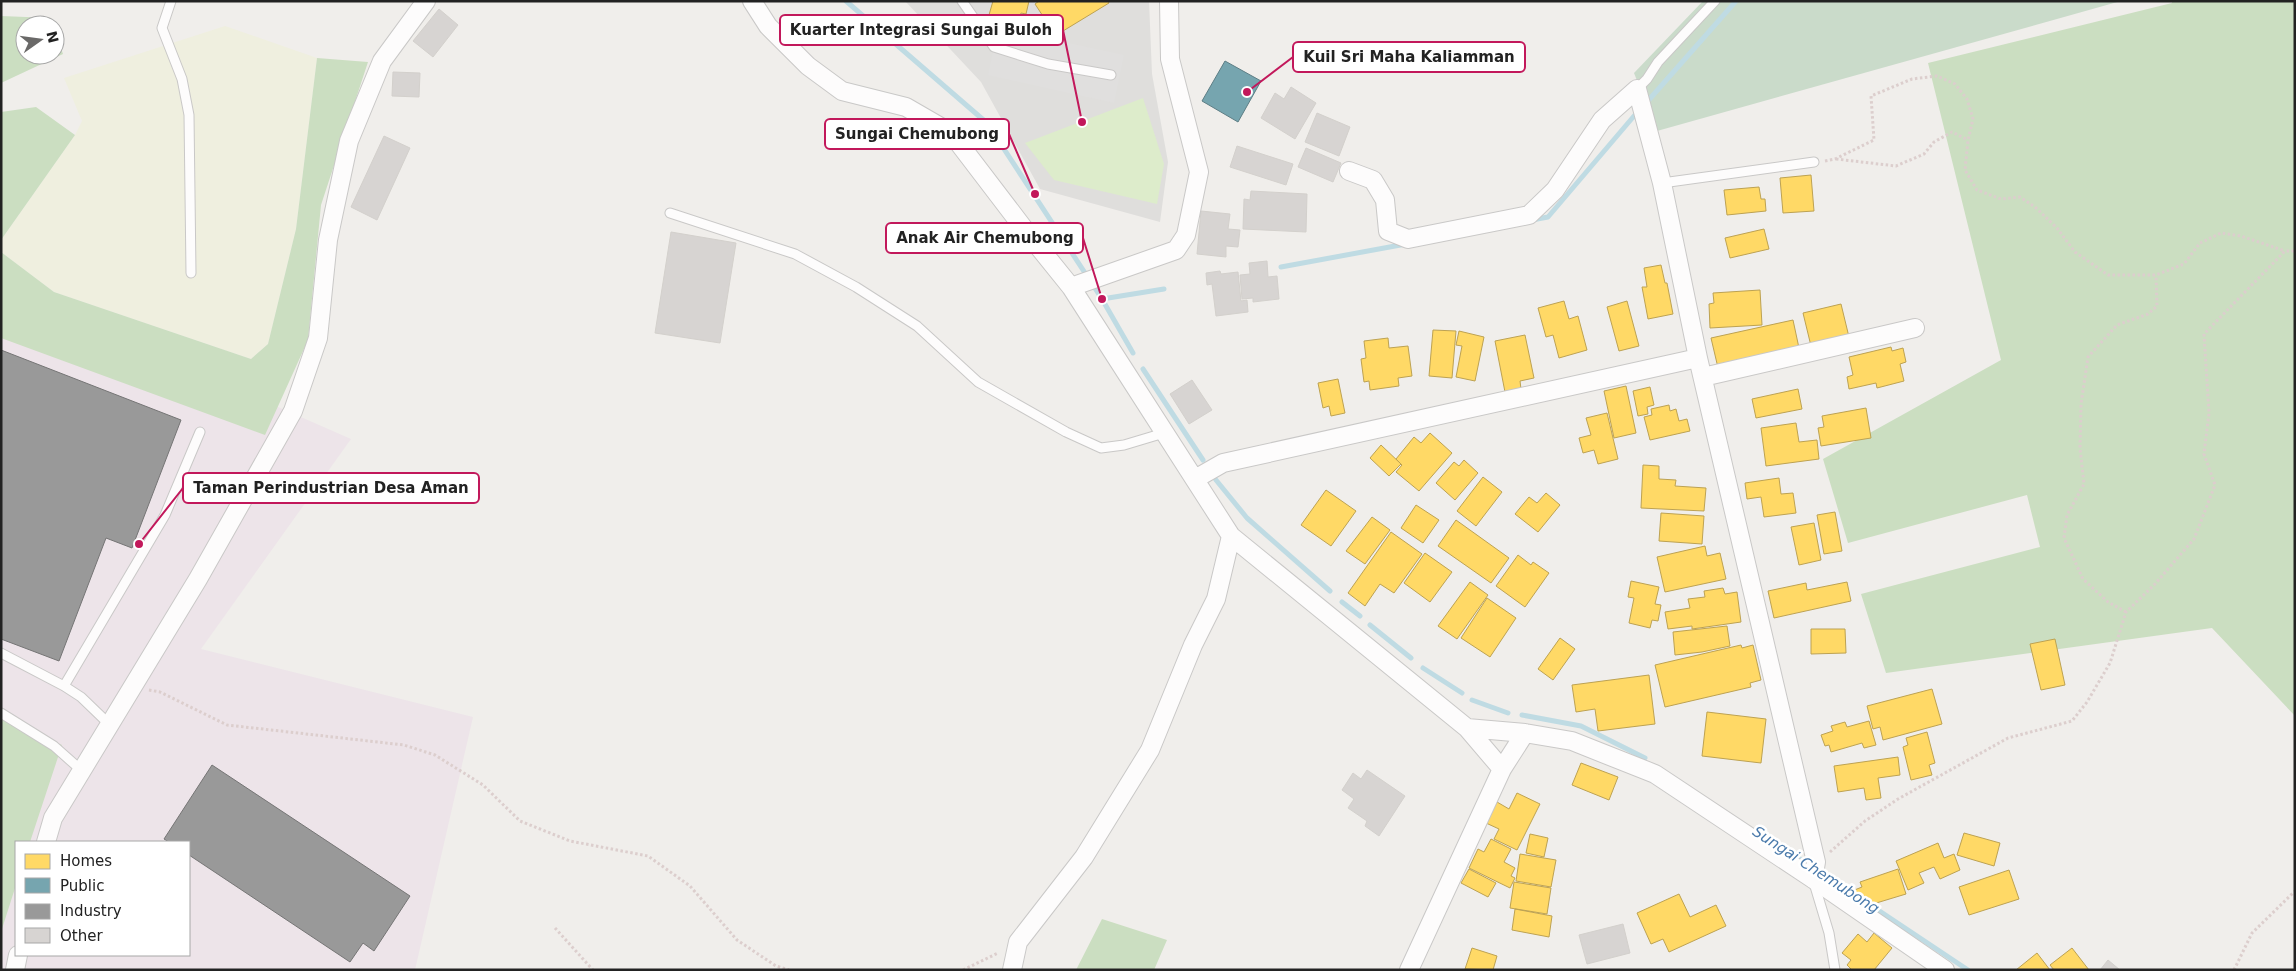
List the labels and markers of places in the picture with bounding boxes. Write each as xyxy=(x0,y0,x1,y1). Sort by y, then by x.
callout: Kuarter Integrasi Sungai Buloh xyxy=(780,15,1063,45)
callout: Kuil Sri Maha Kaliamman xyxy=(1293,42,1525,72)
callout: Sungai Chemubong xyxy=(825,119,1009,149)
callout: Anak Air Chemubong xyxy=(886,223,1083,253)
callout: Taman Perindustrian Desa Aman xyxy=(183,473,479,503)

